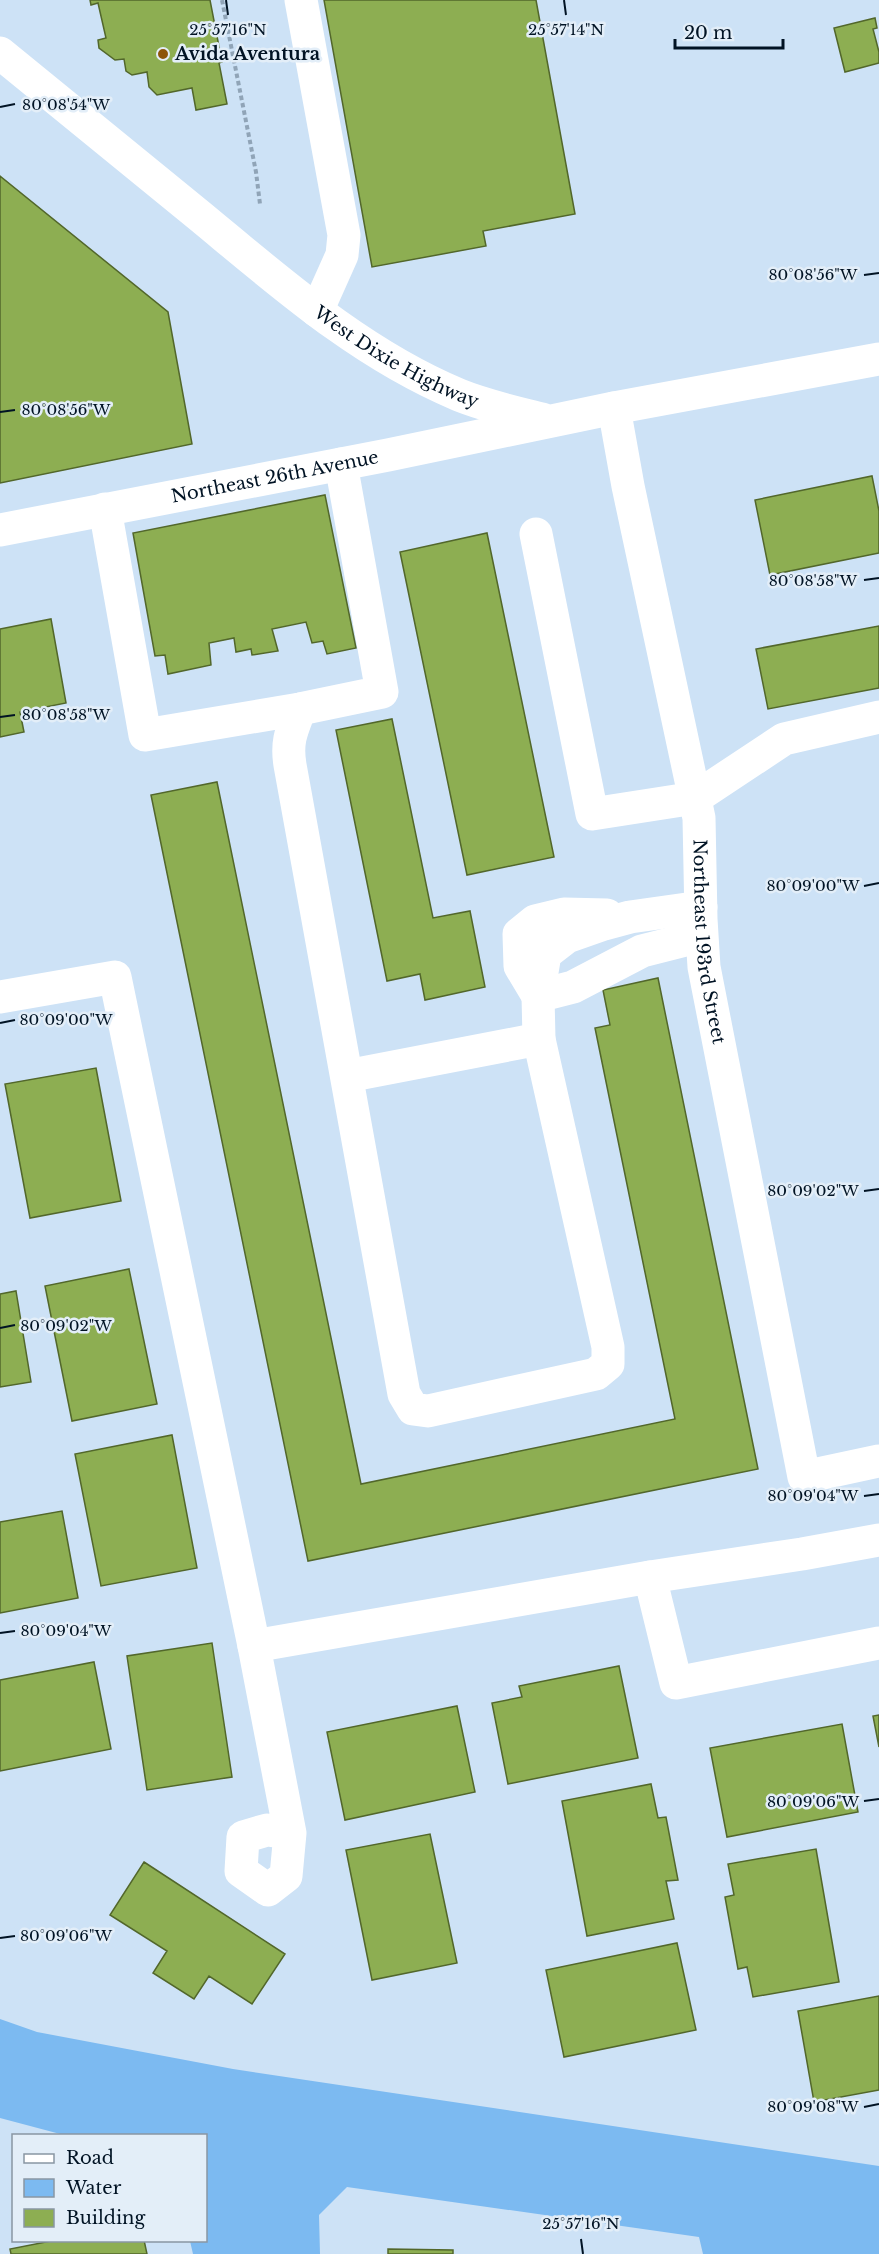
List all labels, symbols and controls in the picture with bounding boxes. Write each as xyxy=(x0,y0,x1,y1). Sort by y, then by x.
scale bar xyxy=(675,12,783,50)
text: 25°57'16"N xyxy=(189,20,267,39)
text: 25°57'14"N xyxy=(528,20,604,39)
text: 20 m xyxy=(684,22,732,44)
place label: Avida Aventura xyxy=(174,43,321,65)
marker: Avida Aventura xyxy=(156,47,170,61)
text: 80°08'54"W xyxy=(22,95,110,114)
text: 80°08'56"W xyxy=(769,265,858,284)
street label: West Dixie Highway xyxy=(309,301,482,413)
text: 80°08'56"W xyxy=(22,400,111,419)
street label: Northeast 26th Avenue xyxy=(169,446,380,508)
text: 80°08'58"W xyxy=(769,571,858,590)
text: 80°08'58"W xyxy=(22,705,111,724)
street label: Northeast 193rd Street xyxy=(688,839,730,1046)
text: 80°09'00"W xyxy=(766,876,860,895)
text: 80°09'00"W xyxy=(19,1010,113,1029)
text: 80°09'02"W xyxy=(767,1181,859,1200)
text: 80°09'02"W xyxy=(20,1316,112,1335)
text: 80°09'04"W xyxy=(768,1486,859,1505)
text: 80°09'04"W xyxy=(21,1621,112,1640)
text: 80°09'06"W xyxy=(767,1792,859,1811)
text: 80°09'06"W xyxy=(20,1926,112,1945)
text: 80°09'08"W xyxy=(767,2097,859,2116)
legend xyxy=(12,2134,207,2242)
text: Road xyxy=(66,2147,114,2169)
text: Water xyxy=(65,2177,122,2199)
text: Building xyxy=(66,2207,145,2229)
text: 25°57'16"N xyxy=(542,2214,620,2233)

